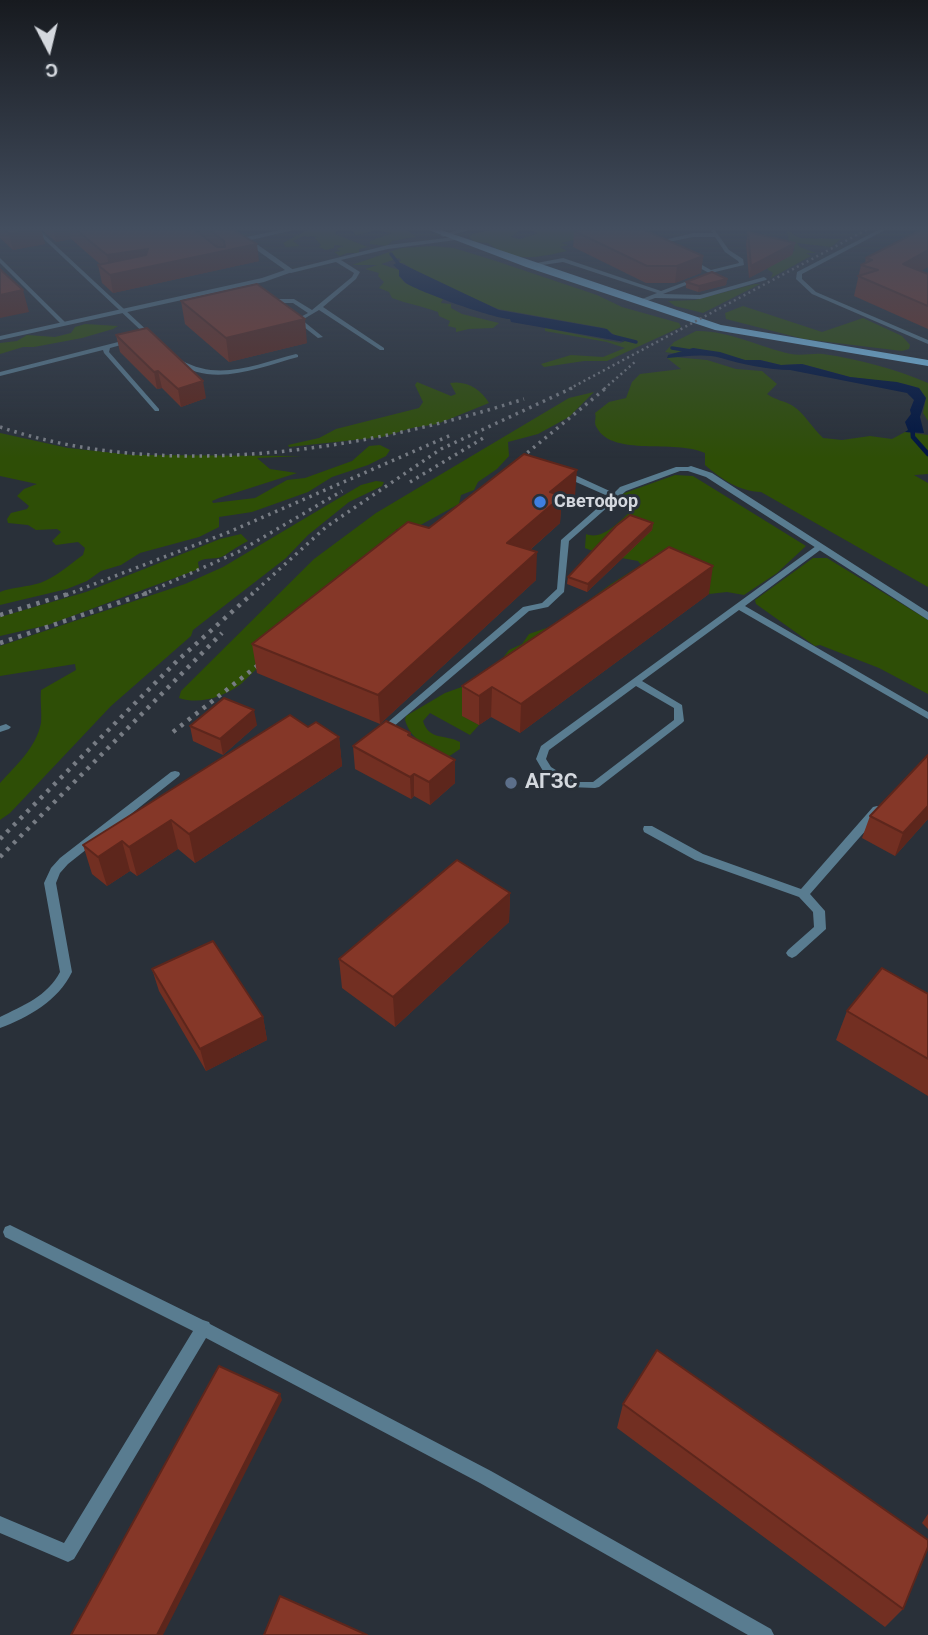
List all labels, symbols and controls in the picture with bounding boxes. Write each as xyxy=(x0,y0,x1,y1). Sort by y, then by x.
north arrow xyxy=(14,14,84,84)
text: С xyxy=(44,58,59,83)
place label: Светофор xyxy=(554,491,638,513)
marker: Светофор xyxy=(532,494,548,510)
place label: АГЗС xyxy=(525,770,578,796)
marker: АГЗС xyxy=(503,775,519,791)

